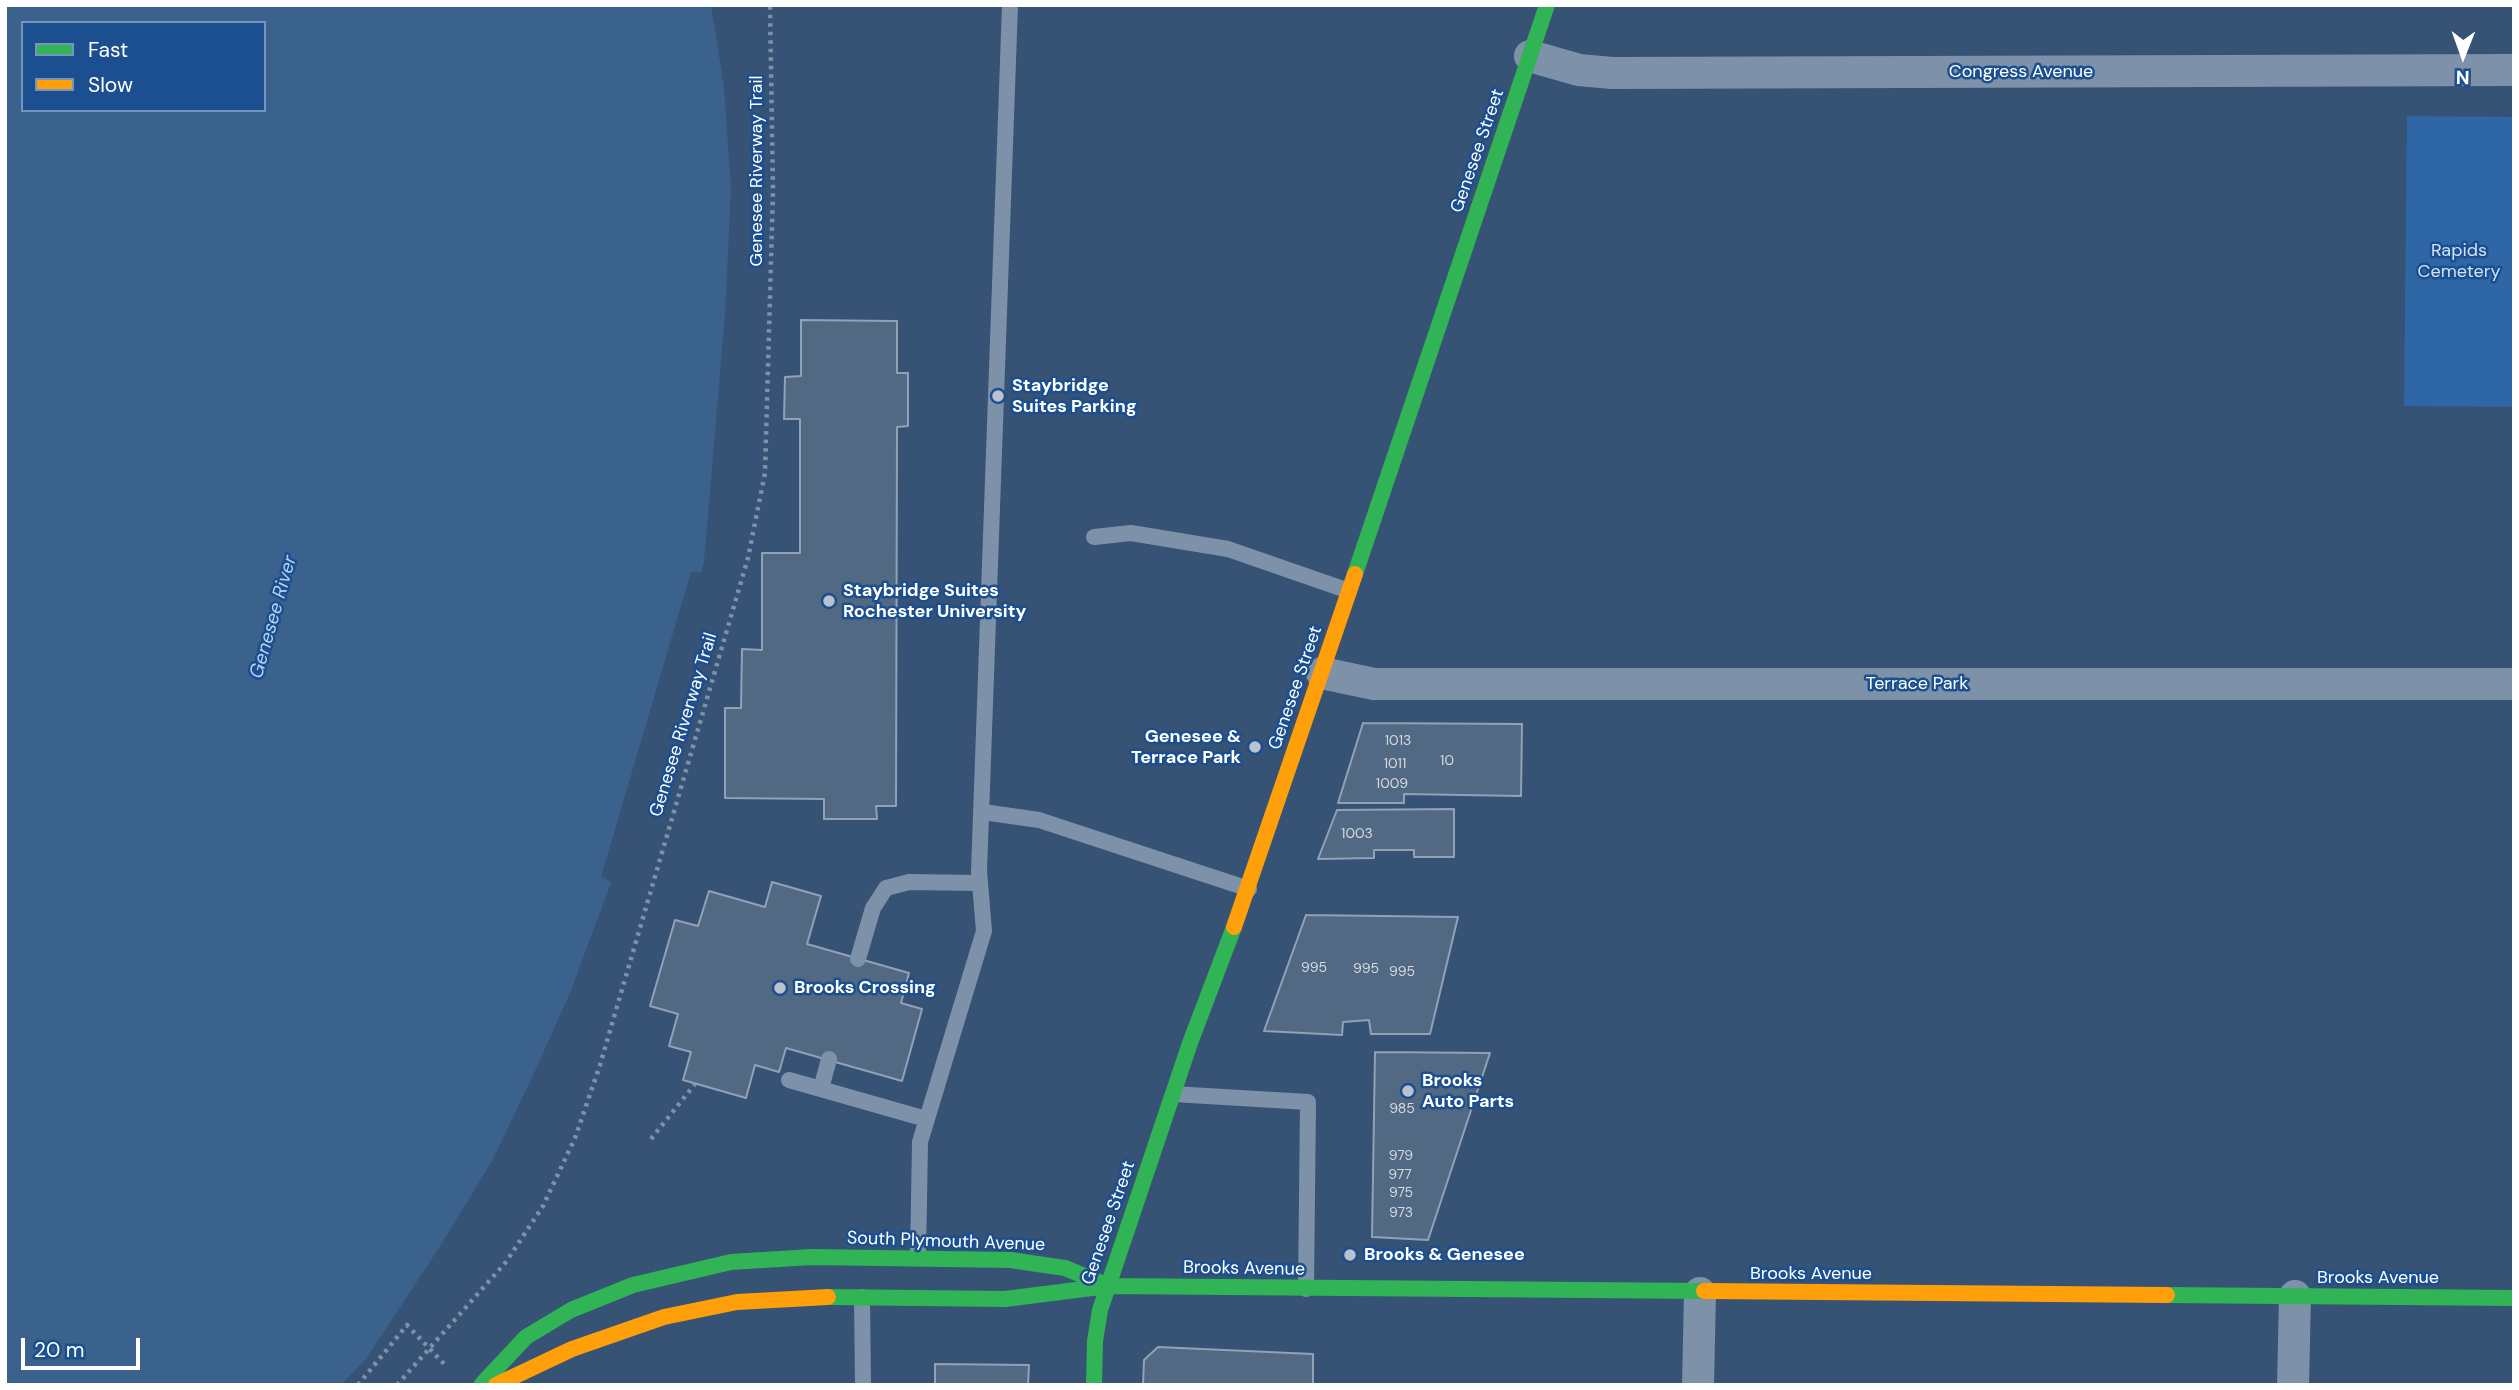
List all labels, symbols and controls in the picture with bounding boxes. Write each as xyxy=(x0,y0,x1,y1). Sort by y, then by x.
legend xyxy=(21,21,266,112)
north arrow xyxy=(2428,21,2498,91)
text: Fast xyxy=(88,36,128,64)
street label: Congress Avenue xyxy=(1949,61,2093,83)
text: N xyxy=(2455,65,2470,90)
text: Slow xyxy=(88,71,133,99)
street label: Genesee Riverway Trail xyxy=(746,75,768,267)
street label: Genesee Street xyxy=(1447,86,1509,216)
park label: Rapids Cemetery xyxy=(2418,240,2500,282)
place label: Staybridge Suites Parking xyxy=(1012,375,1137,418)
marker: Staybridge Suites Parking xyxy=(990,388,1006,404)
water label: Genesee River xyxy=(246,553,302,681)
place label: Staybridge Suites Rochester University xyxy=(843,580,1026,622)
marker: Staybridge Suites Rochester University xyxy=(821,593,837,609)
street label: Genesee Street xyxy=(1265,623,1327,753)
street label: Genesee Riverway Trail xyxy=(646,630,722,820)
street label: Terrace Park xyxy=(1866,673,1968,695)
place label: Genesee & Terrace Park xyxy=(1131,726,1241,768)
house number: 1013 xyxy=(1385,733,1411,749)
marker: Genesee & Terrace Park xyxy=(1247,739,1263,755)
house number: 10 xyxy=(1440,753,1454,769)
house number: 1011 xyxy=(1384,756,1406,772)
house number: 1009 xyxy=(1376,776,1408,792)
house number: 1003 xyxy=(1341,826,1373,842)
house number: 995 xyxy=(1301,960,1327,976)
house number: 995 xyxy=(1353,961,1379,977)
house number: 995 xyxy=(1389,964,1415,980)
place label: Brooks Crossing xyxy=(794,977,936,999)
marker: Brooks Crossing xyxy=(772,980,788,996)
place label: Brooks Auto Parts xyxy=(1422,1070,1514,1112)
marker: Brooks Auto Parts xyxy=(1400,1083,1416,1099)
house number: 985 xyxy=(1389,1101,1415,1117)
house number: 979 xyxy=(1389,1148,1413,1164)
street label: Genesee Street xyxy=(1078,1158,1140,1288)
house number: 977 xyxy=(1388,1167,1412,1183)
house number: 975 xyxy=(1389,1185,1413,1201)
house number: 973 xyxy=(1389,1205,1413,1221)
street label: South Plymouth Avenue xyxy=(846,1228,1046,1256)
place label: Brooks & Genesee xyxy=(1364,1244,1525,1266)
marker: Brooks & Genesee xyxy=(1342,1247,1358,1263)
street label: Brooks Avenue xyxy=(1183,1257,1305,1281)
street label: Brooks Avenue xyxy=(1750,1263,1872,1285)
street label: Brooks Avenue xyxy=(2317,1267,2439,1289)
scale bar xyxy=(24,1324,144,1368)
text: 20 m xyxy=(34,1336,85,1364)

